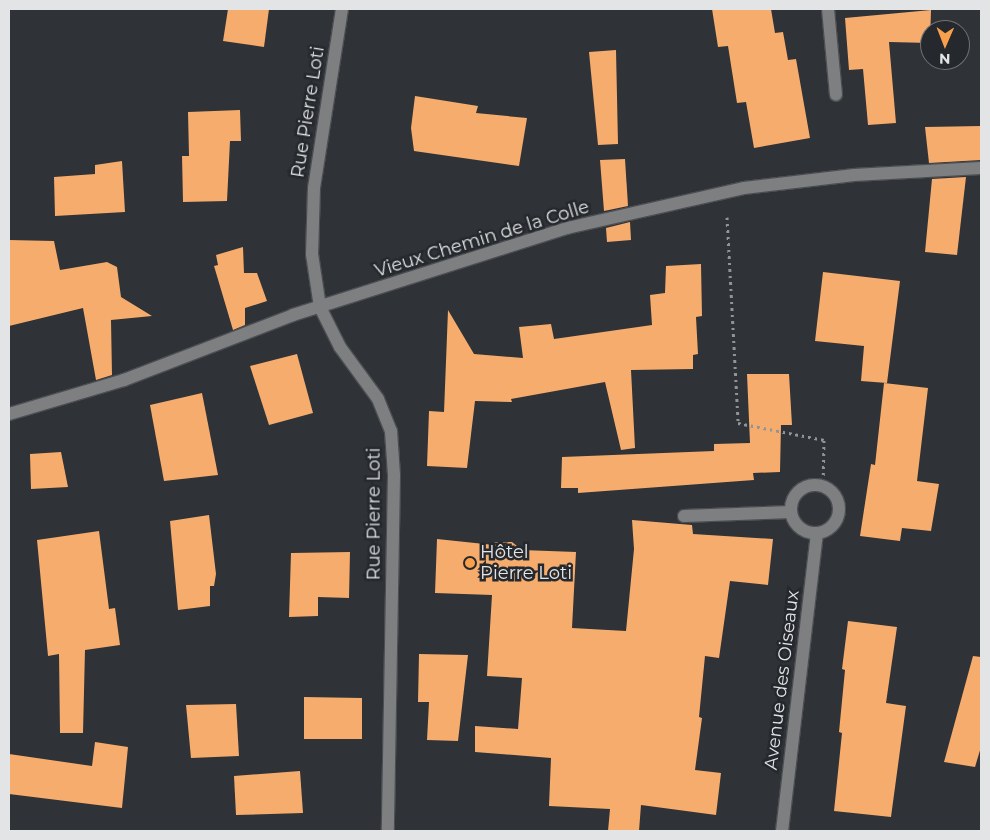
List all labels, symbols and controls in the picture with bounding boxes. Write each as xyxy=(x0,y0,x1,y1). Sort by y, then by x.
north arrow xyxy=(920,20,970,70)
street label: Rue Pierre Loti xyxy=(287,45,329,179)
text: N xyxy=(939,50,951,68)
street label: Vieux Chemin de la Colle xyxy=(372,196,592,282)
street label: Rue Pierre Loti xyxy=(363,448,385,580)
place label: Hôtel Pierre Loti xyxy=(480,542,572,584)
marker: Hôtel Pierre Loti xyxy=(464,557,476,569)
street label: Avenue des Oiseaux xyxy=(760,589,804,771)

